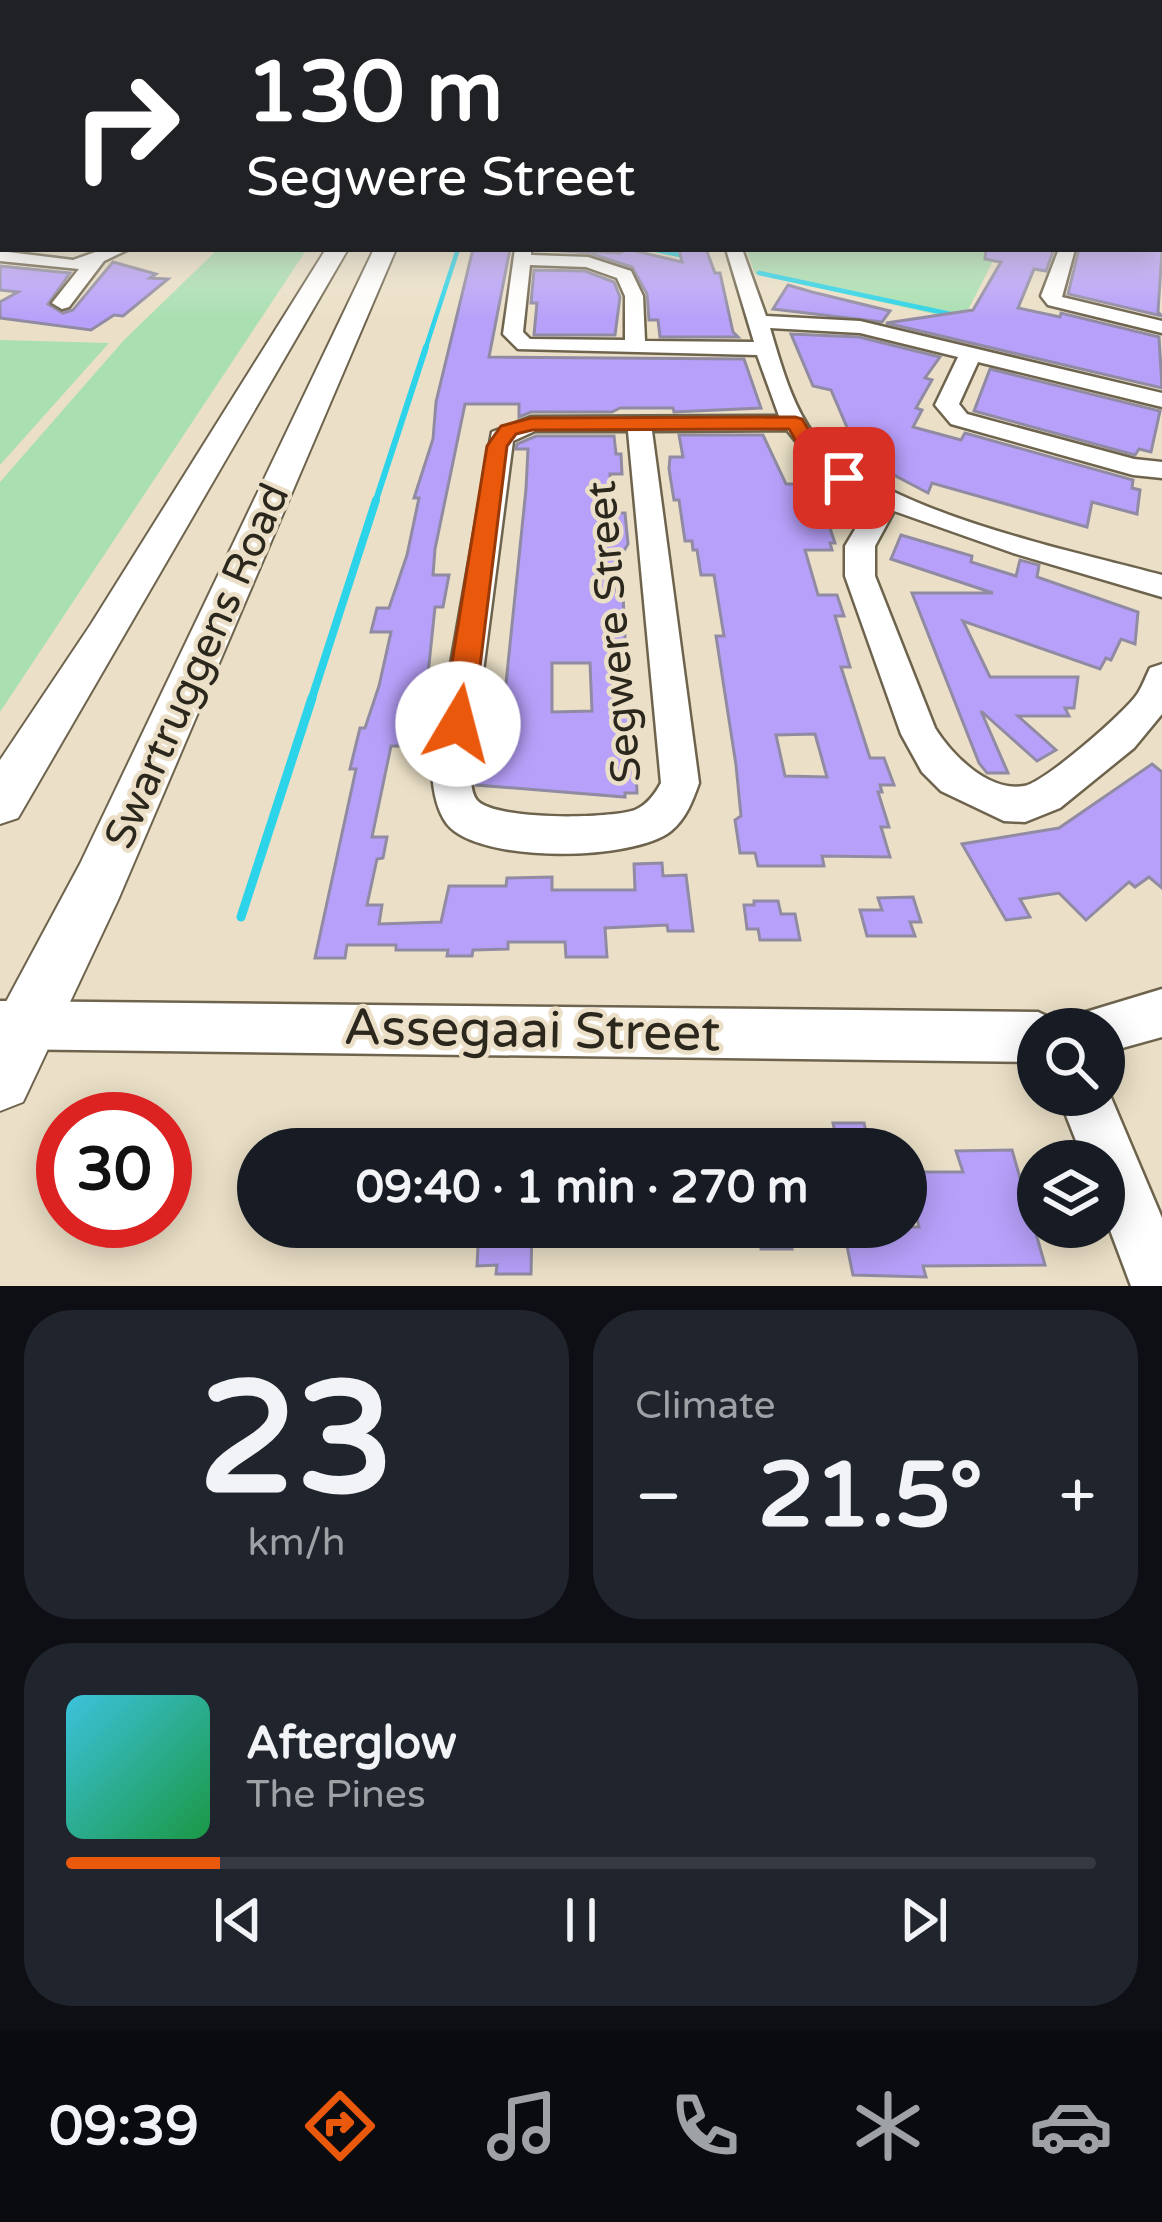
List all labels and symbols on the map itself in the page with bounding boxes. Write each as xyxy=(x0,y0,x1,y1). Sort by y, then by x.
pin xyxy=(793,427,895,529)
street label: Swartruggens Road xyxy=(94,476,300,856)
street label: Segwere Street xyxy=(575,479,653,785)
position arrow xyxy=(395,661,521,787)
street label: Assegaai Street xyxy=(343,997,721,1065)
speed limit sign: 30 xyxy=(36,1092,192,1248)

